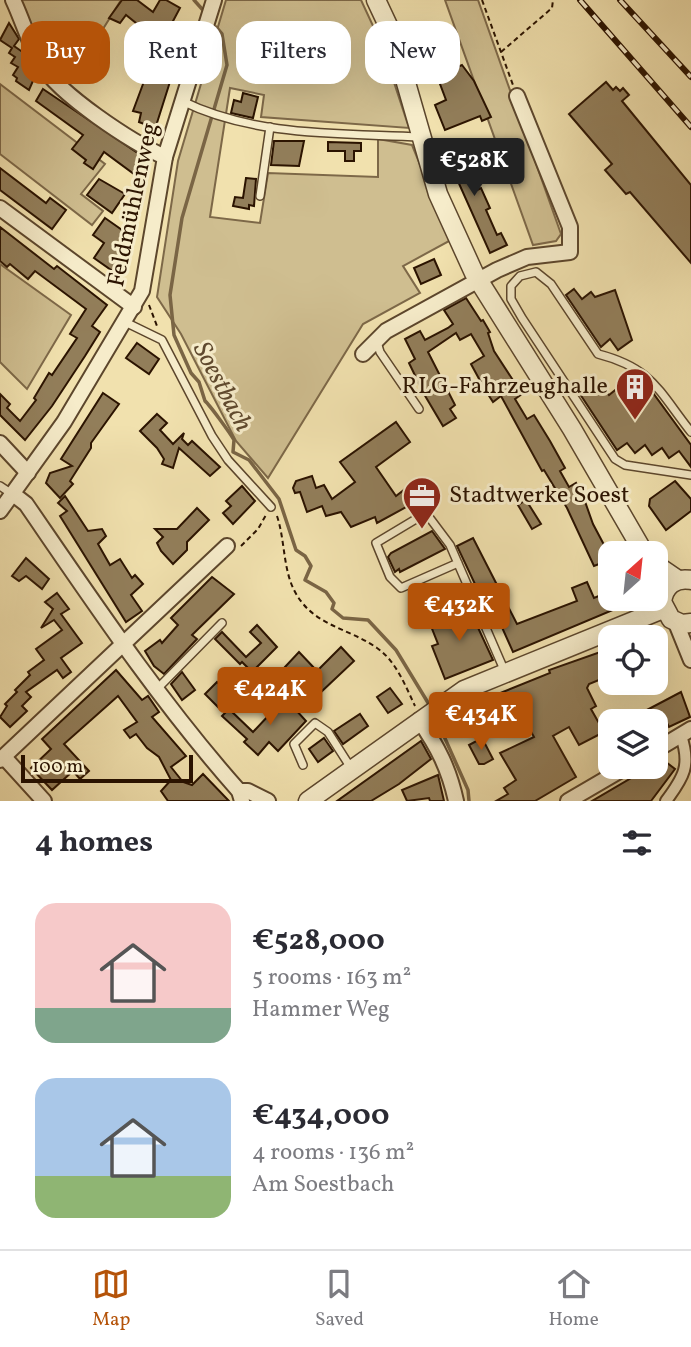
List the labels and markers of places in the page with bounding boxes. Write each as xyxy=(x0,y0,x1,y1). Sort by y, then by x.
pin: €528K xyxy=(425,138,523,198)
building icon: RLG-Fahrzeughalle xyxy=(614,366,656,421)
place label: RLG-Fahrzeughalle xyxy=(402,370,608,404)
office icon: Stadtwerke Soest xyxy=(401,475,443,530)
place label: Stadtwerke Soest xyxy=(449,479,629,513)
pin: €432K xyxy=(410,584,508,643)
pin: €424K xyxy=(221,668,319,727)
pin: €434K xyxy=(432,692,530,752)

